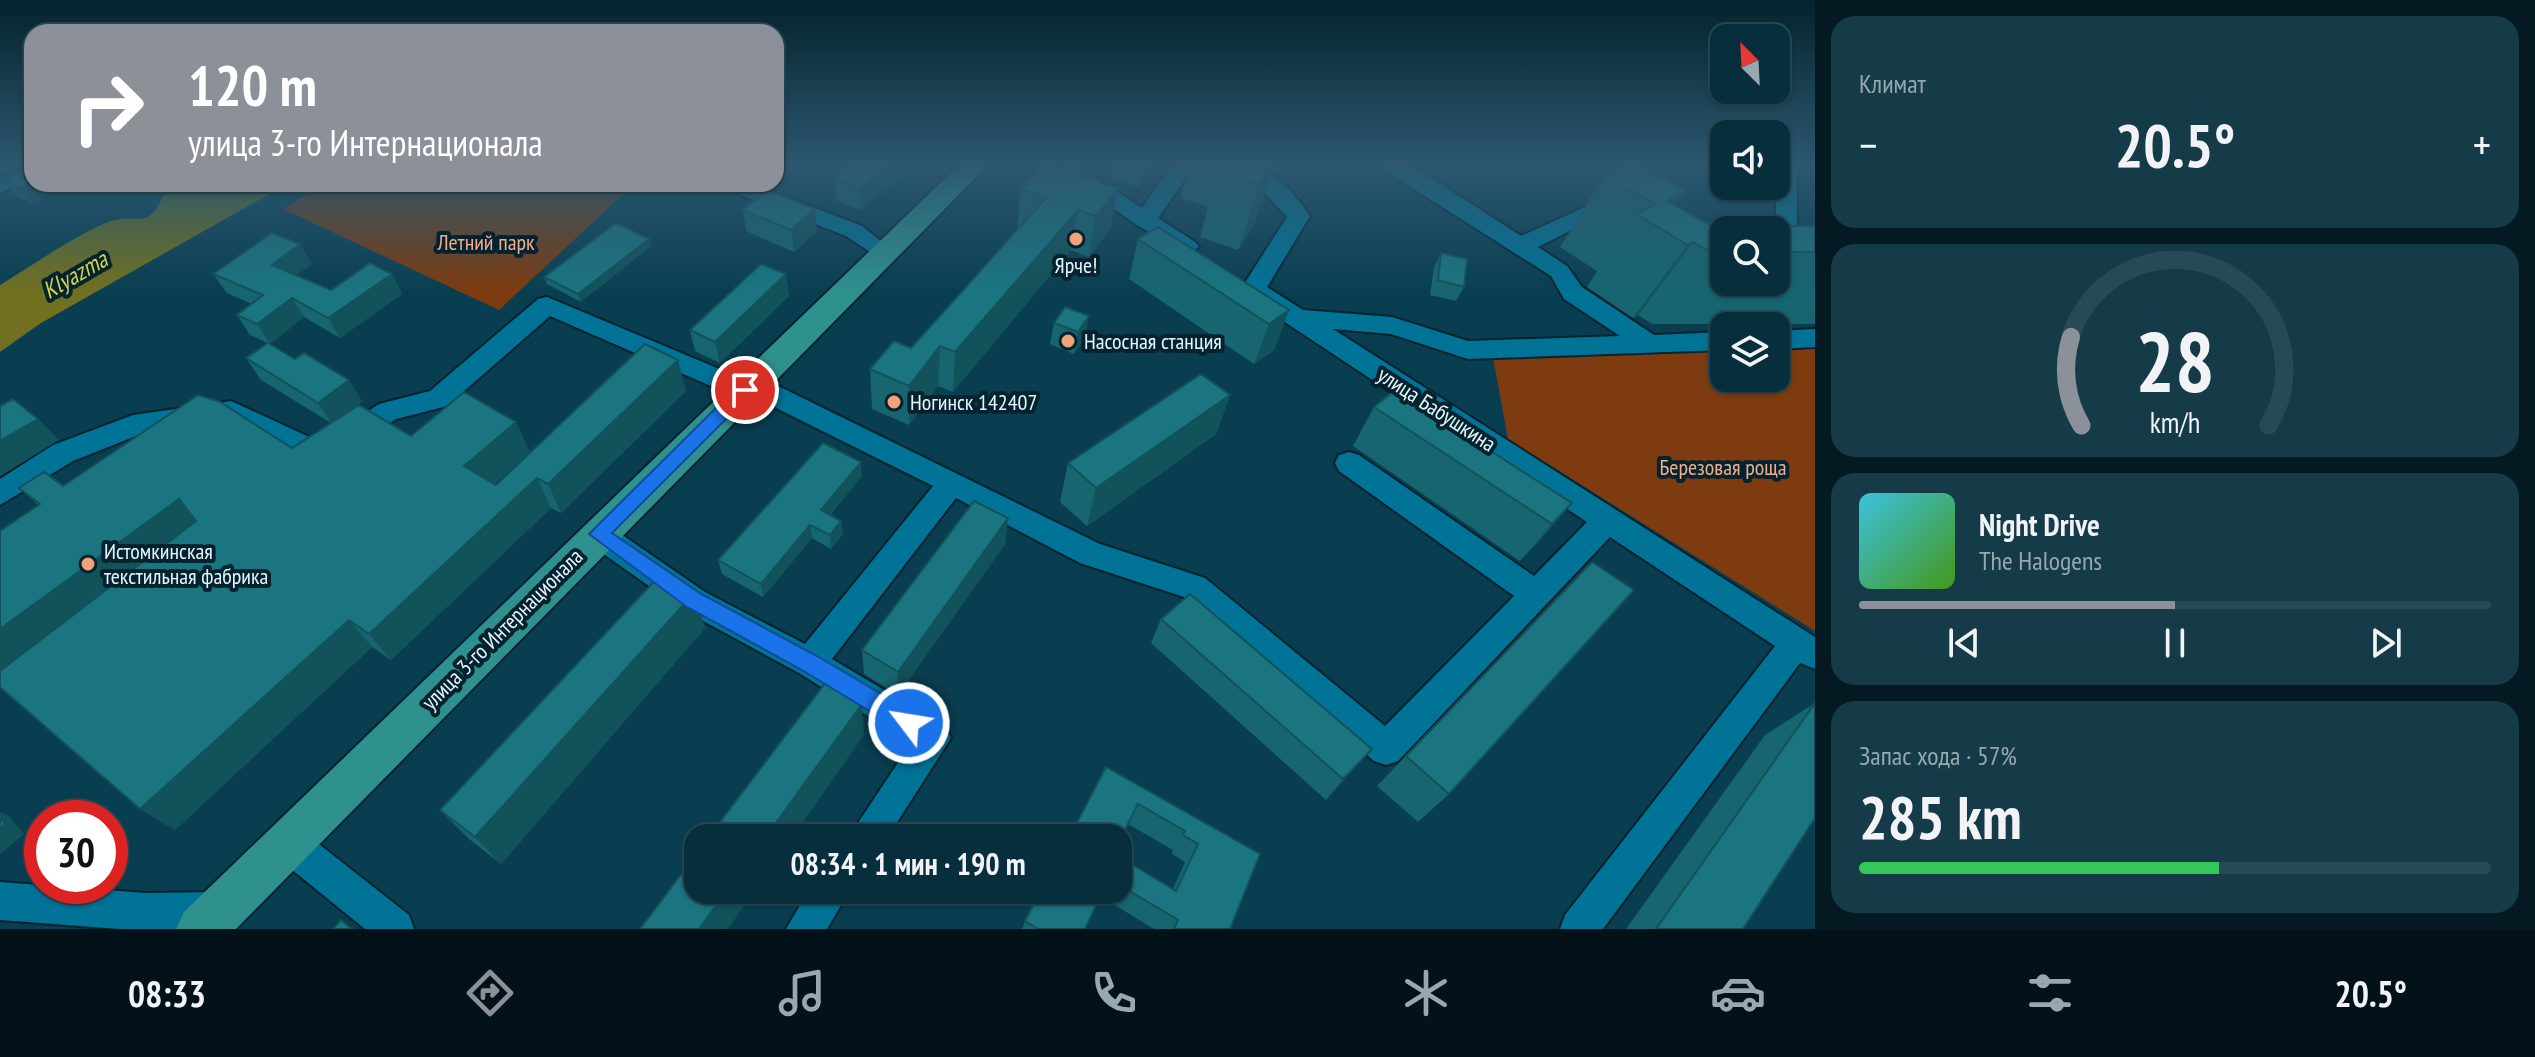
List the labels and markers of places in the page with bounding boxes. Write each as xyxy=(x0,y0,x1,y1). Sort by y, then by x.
marker: Ярче! xyxy=(1067,230,1085,248)
place label: Ярче! xyxy=(1055,251,1097,279)
place label: Насосная станция xyxy=(1084,327,1222,355)
marker: Насосная станция xyxy=(1059,332,1077,350)
pin xyxy=(711,356,779,424)
place label: Ногинск 142407 xyxy=(910,388,1037,416)
marker: Ногинск 142407 xyxy=(885,393,903,411)
place label: Истомкинская текстильная фабрика xyxy=(104,537,268,590)
marker: Истомкинская текстильная фабрика xyxy=(79,555,97,573)

